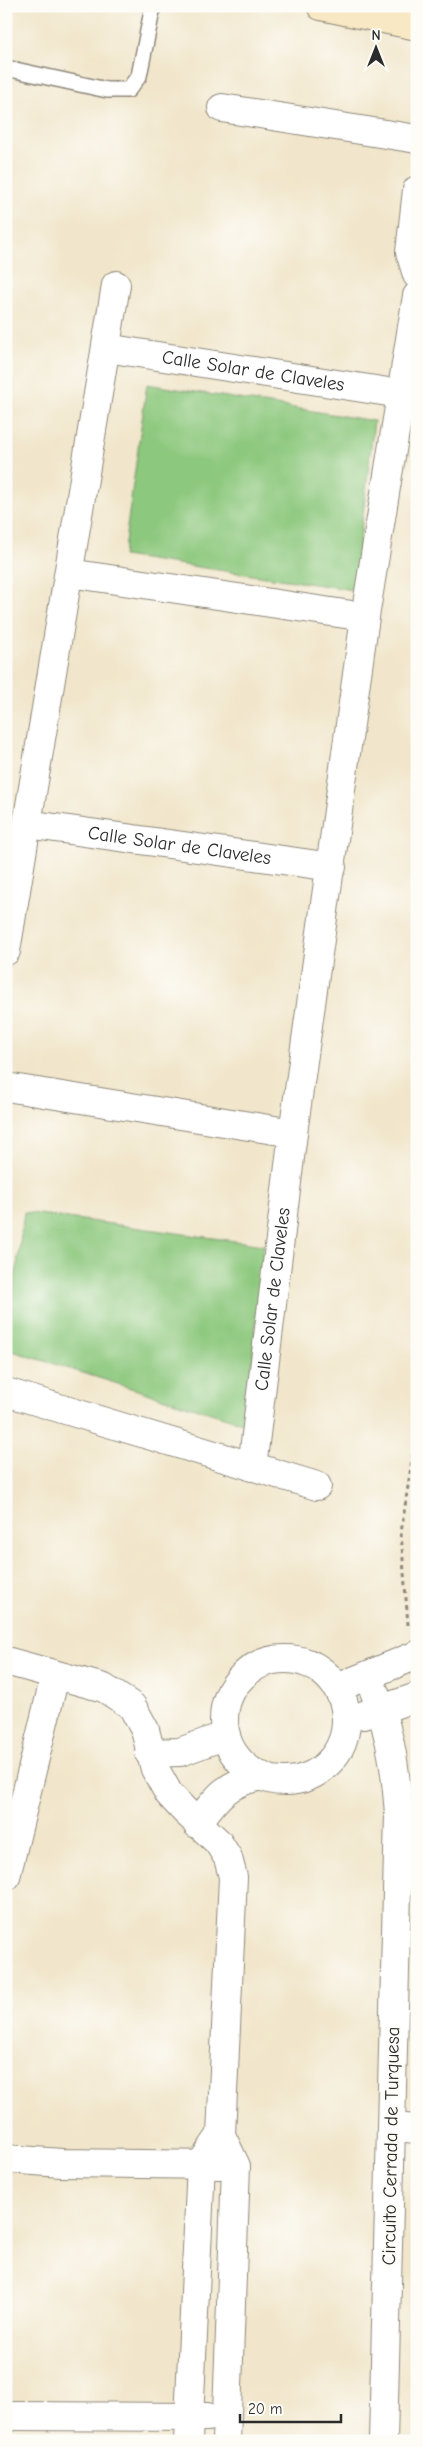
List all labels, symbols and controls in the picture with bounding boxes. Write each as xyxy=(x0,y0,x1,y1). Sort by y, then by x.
north arrow xyxy=(350,22,400,72)
text: N xyxy=(371,27,381,44)
street label: Calle Solar de Claveles xyxy=(160,346,346,396)
street label: Calle Solar de Claveles xyxy=(87,822,272,869)
street label: Calle Solar de Claveles xyxy=(250,1206,295,1392)
street label: Circuito Cerrada de Turquesa xyxy=(378,2026,404,2266)
scale bar xyxy=(240,2392,342,2424)
text: 20 m xyxy=(248,2400,282,2418)

